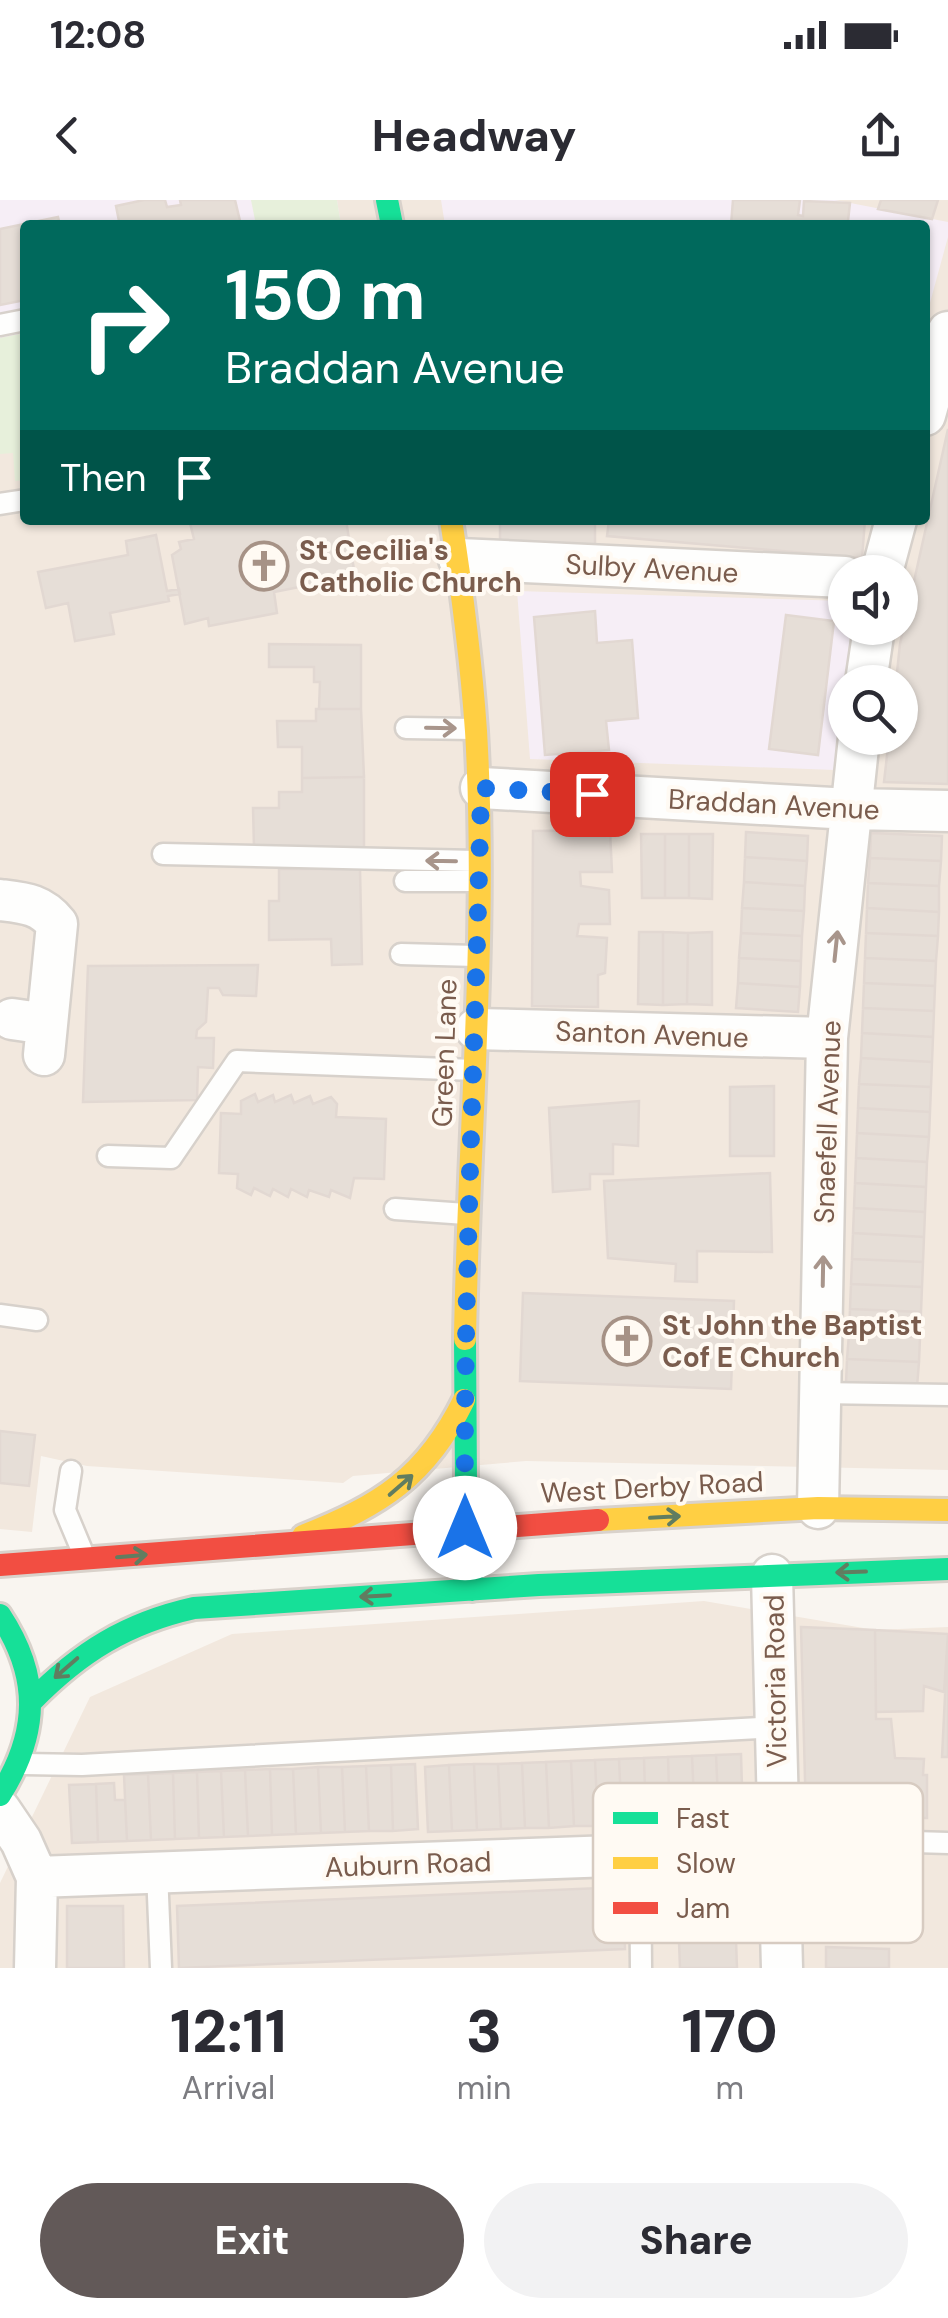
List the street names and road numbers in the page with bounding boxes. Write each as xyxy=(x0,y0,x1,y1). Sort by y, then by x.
street label: Sulby Avenue xyxy=(565,545,739,592)
street label: Braddan Avenue xyxy=(667,780,881,829)
street label: Green Lane xyxy=(423,978,466,1128)
street label: Santon Avenue xyxy=(555,1013,749,1056)
street label: Snaefell Avenue xyxy=(805,1020,850,1224)
street label: West Derby Road xyxy=(539,1463,765,1512)
street label: Victoria Road xyxy=(755,1594,796,1768)
street label: Auburn Road xyxy=(324,1843,492,1886)

